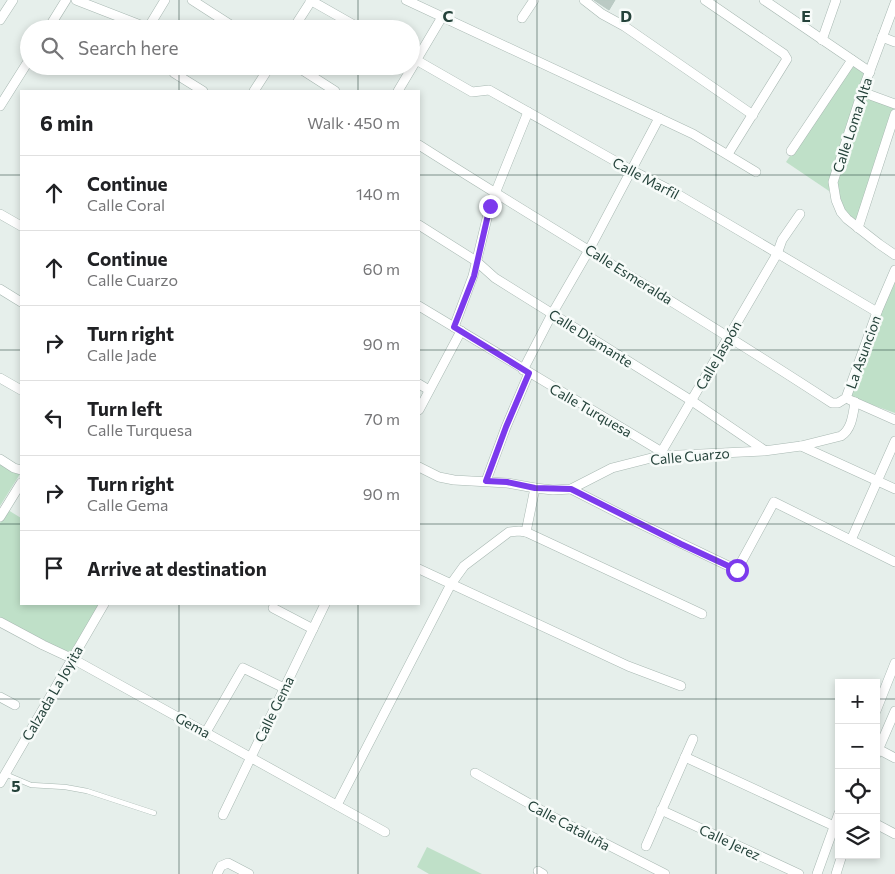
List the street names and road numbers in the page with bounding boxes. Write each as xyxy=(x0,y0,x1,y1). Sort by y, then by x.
street label: Calle Loma Alta xyxy=(829,75,875,175)
street label: Calle Marfil xyxy=(610,153,682,203)
street label: Calle Esmeralda xyxy=(582,240,676,308)
street label: Calle Diamante xyxy=(546,305,636,371)
street label: La Asuncion xyxy=(842,313,884,391)
street label: Calle Jaspón xyxy=(692,318,744,392)
street label: Calle Turquesa xyxy=(547,380,635,440)
street label: Calle Cuarzo xyxy=(650,444,730,468)
street label: Calzada La Joyita xyxy=(18,642,86,744)
street label: Calle Gema xyxy=(251,673,297,745)
street label: Gema xyxy=(173,709,213,741)
street label: Calle Cataluña xyxy=(525,796,613,854)
street label: Calle Jerez xyxy=(697,821,763,864)

